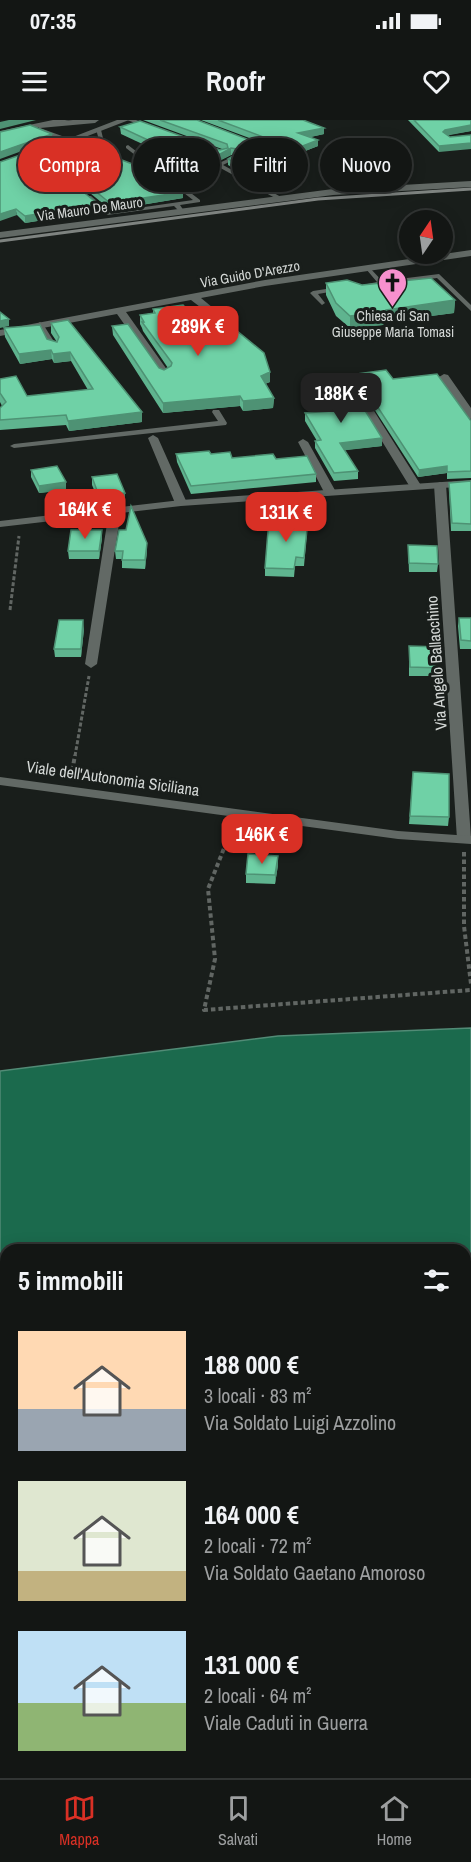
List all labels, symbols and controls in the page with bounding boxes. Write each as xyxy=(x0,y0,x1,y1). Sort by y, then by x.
text: 07:35 xyxy=(30,6,76,36)
text: Roofr xyxy=(206,63,265,99)
icon: menu xyxy=(18,65,51,98)
icon: heart xyxy=(420,65,453,98)
chip: Compra xyxy=(18,138,121,192)
chip: Affitta xyxy=(133,138,220,192)
chip: Filtri xyxy=(232,138,308,192)
chip: Nuovo xyxy=(320,138,412,192)
street label: Via Mauro De Mauro xyxy=(36,193,144,225)
north arrow xyxy=(399,210,453,264)
map controls xyxy=(399,210,453,264)
street label: Via Guido D'Arezzo xyxy=(199,256,301,292)
church icon: Chiesa di San Giuseppe Maria Tomasi xyxy=(377,266,409,308)
pin: 289K € xyxy=(149,306,247,357)
place label: Chiesa di San Giuseppe Maria Tomasi xyxy=(332,307,454,341)
text: 289K € xyxy=(172,312,224,339)
pin: 188K € xyxy=(292,373,390,424)
text: 188K € xyxy=(315,379,367,406)
pin: 164K € xyxy=(36,489,134,540)
pin: 131K € xyxy=(237,492,335,543)
text: 164K € xyxy=(59,495,111,522)
text: 131K € xyxy=(260,498,312,525)
street label: Via Angelo Ballacchino xyxy=(420,595,452,731)
street label: Viale dell'Autonomia Siciliana xyxy=(25,755,202,801)
pin: 146K € xyxy=(213,814,311,865)
text: 146K € xyxy=(236,820,288,847)
text: 5 immobili xyxy=(18,1263,123,1298)
icon: filters xyxy=(420,1264,453,1297)
text: 188 000 € xyxy=(204,1347,299,1382)
icon: home xyxy=(66,1355,138,1427)
text: 3 locali · 83 m² xyxy=(204,1382,312,1409)
text: Via Soldato Luigi Azzolino xyxy=(204,1409,396,1436)
text: 164 000 € xyxy=(204,1497,299,1532)
icon: home xyxy=(66,1505,138,1577)
text: 2 locali · 72 m² xyxy=(204,1532,312,1559)
text: Via Soldato Gaetano Amoroso xyxy=(204,1559,425,1586)
text: 131 000 € xyxy=(204,1647,299,1682)
icon: home xyxy=(66,1655,138,1727)
text: 2 locali · 64 m² xyxy=(204,1682,312,1709)
text: Viale Caduti in Guerra xyxy=(204,1709,368,1736)
tab: Mappa xyxy=(59,1792,99,1850)
tab: Salvati xyxy=(218,1792,258,1850)
tab: Home xyxy=(377,1792,412,1850)

